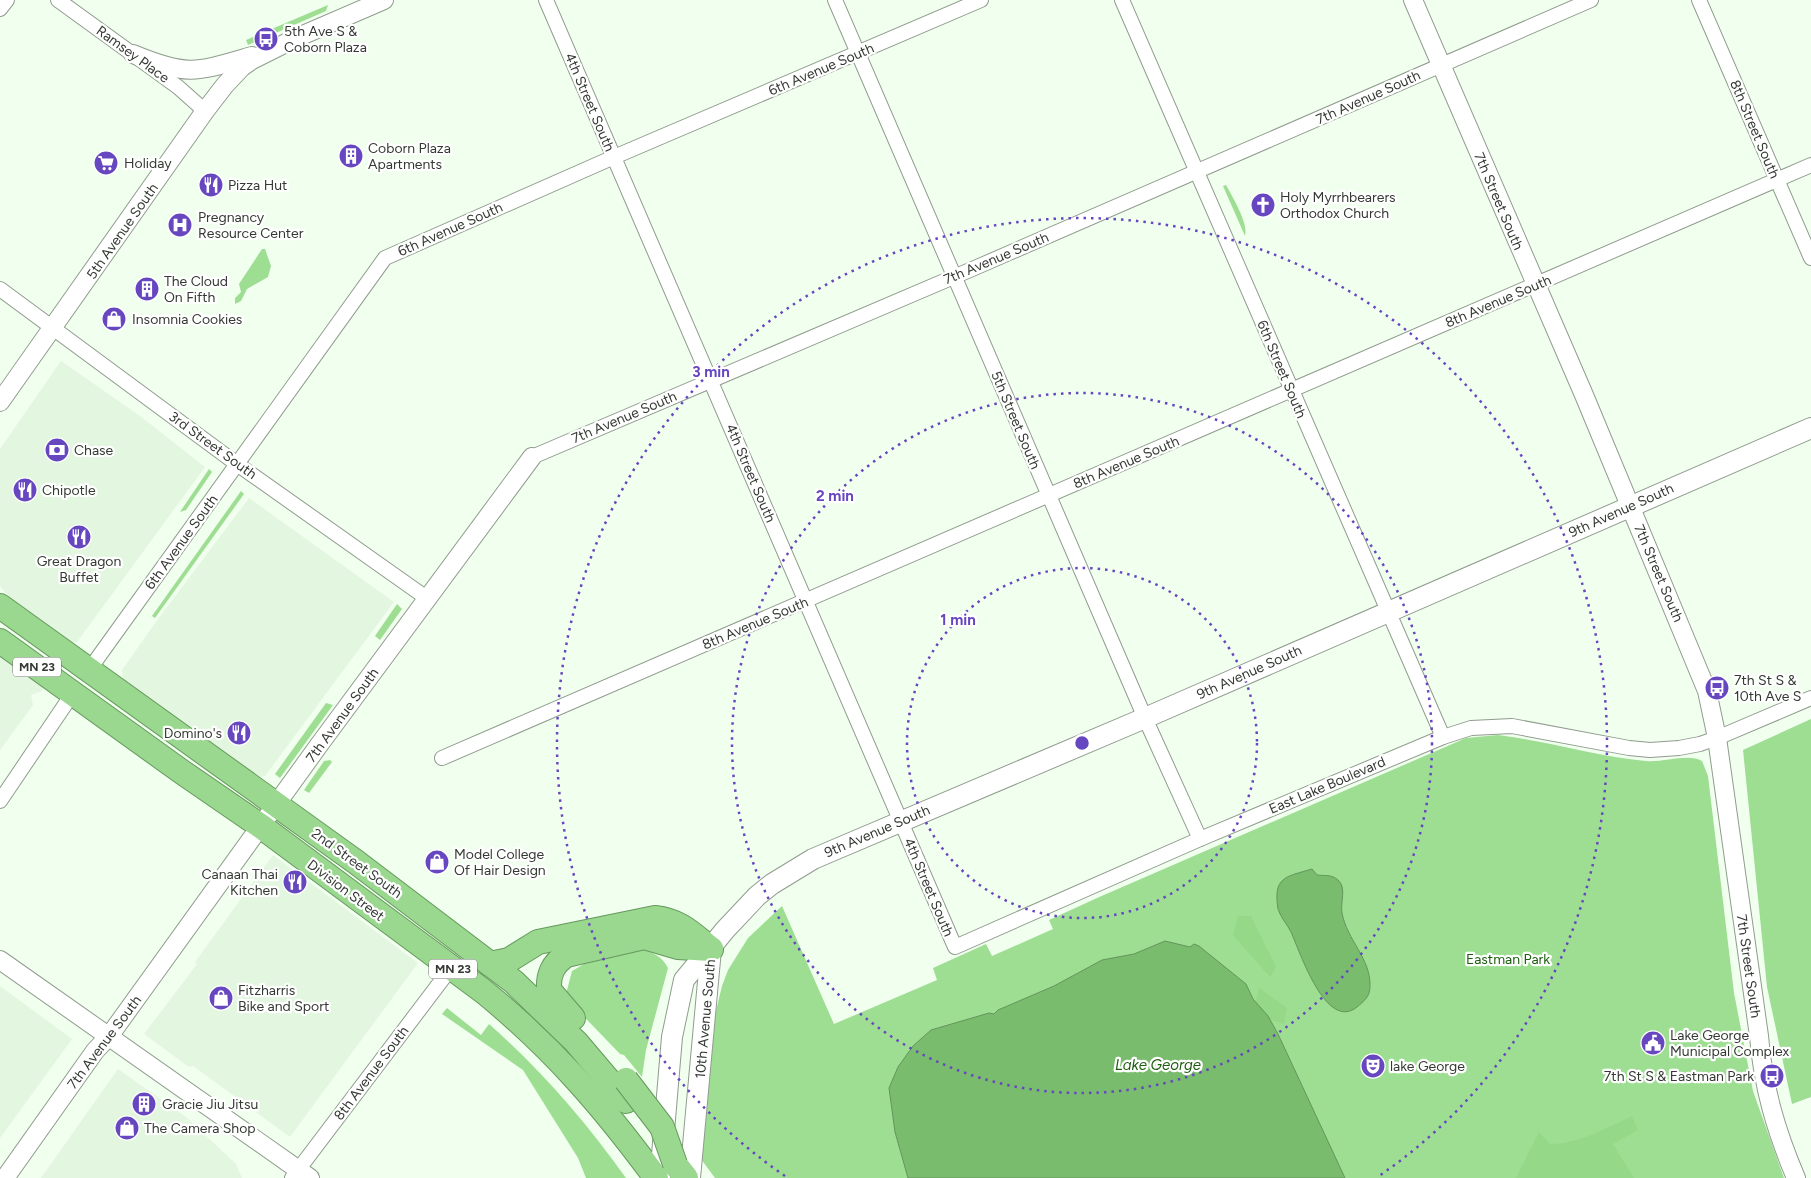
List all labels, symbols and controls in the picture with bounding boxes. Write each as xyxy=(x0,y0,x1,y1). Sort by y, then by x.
street label: Ramsey Place xyxy=(93,22,173,87)
place label: 5th Ave S & Coborn Plaza xyxy=(284,23,367,56)
bus stop icon: 5th Ave S & Coborn Plaza xyxy=(253,26,279,52)
street label: 6th Avenue South xyxy=(766,40,877,99)
street label: 4th Street South xyxy=(561,50,618,154)
street label: 7th Avenue South xyxy=(1313,67,1423,128)
street label: 8th Street South xyxy=(1726,77,1783,181)
place label: Coborn Plaza Apartments xyxy=(368,140,451,173)
building icon: Coborn Plaza Apartments xyxy=(338,143,364,169)
supermarket icon: Holiday xyxy=(93,150,119,176)
street label: 7th Street South xyxy=(1470,150,1527,253)
place label: Holiday xyxy=(124,155,172,172)
restaurant icon: Pizza Hut xyxy=(198,172,224,198)
place label: Pizza Hut xyxy=(228,177,287,194)
street label: 5th Avenue South xyxy=(83,180,162,282)
place label: Holy Myrrhbearers Orthodox Church xyxy=(1280,189,1396,222)
church icon: Holy Myrrhbearers Orthodox Church xyxy=(1250,192,1276,218)
street label: 6th Avenue South xyxy=(395,199,505,260)
place label: Pregnancy Resource Center xyxy=(198,209,304,242)
hospital icon: Pregnancy Resource Center xyxy=(167,212,193,238)
street label: 7th Avenue South xyxy=(941,229,1051,288)
street label: 8th Avenue South xyxy=(1443,271,1554,331)
place label: The Cloud On Fifth xyxy=(164,273,228,306)
building icon: The Cloud On Fifth xyxy=(134,276,160,302)
shop icon: Insomnia Cookies xyxy=(101,306,127,332)
place label: Insomnia Cookies xyxy=(132,311,242,328)
street label: 6th Street South xyxy=(1253,318,1310,421)
text: 3 min xyxy=(692,363,730,381)
street label: 5th Street South xyxy=(987,369,1044,472)
street label: 7th Avenue South xyxy=(569,388,679,447)
street label: 3rd Street South xyxy=(166,408,260,483)
street label: 4th Street South xyxy=(722,421,779,525)
street label: 8th Avenue South xyxy=(1071,432,1182,492)
bank icon: Chase xyxy=(44,437,70,463)
place label: Chase xyxy=(74,442,114,459)
restaurant icon: Chipotle xyxy=(12,477,38,503)
street label: 9th Avenue South xyxy=(1566,480,1676,541)
place label: Chipotle xyxy=(42,482,96,499)
text: 2 min xyxy=(816,487,854,505)
street label: 6th Avenue South xyxy=(141,491,222,593)
street label: 7th Street South xyxy=(1630,522,1687,625)
restaurant icon: Great Dragon Buffet xyxy=(66,524,92,550)
place label: Great Dragon Buffet xyxy=(37,553,121,586)
street label: 8th Avenue South xyxy=(700,593,811,653)
text: 1 min xyxy=(940,611,976,629)
street label: 9th Avenue South xyxy=(1194,642,1304,703)
road number: MN 23 xyxy=(13,658,61,676)
street label: 7th Avenue South xyxy=(302,665,382,766)
place label: 7th St S & 10th Ave S xyxy=(1734,672,1801,705)
bus stop icon: 7th St S & 10th Ave S xyxy=(1704,675,1730,701)
restaurant icon: Domino's xyxy=(226,720,252,746)
place label: Domino's xyxy=(164,725,222,742)
centre of rings xyxy=(1073,734,1091,752)
street label: East Lake Boulevard xyxy=(1266,753,1388,818)
street label: 9th Avenue South xyxy=(822,802,933,861)
street label: 2nd Street South xyxy=(308,825,405,902)
street label: 4th Street South xyxy=(900,835,957,939)
place label: Model College Of Hair Design xyxy=(454,846,546,879)
shop icon: Model College Of Hair Design xyxy=(424,849,450,875)
street label: Division Street xyxy=(304,856,387,925)
place label: Canaan Thai Kitchen xyxy=(201,866,278,899)
restaurant icon: Canaan Thai Kitchen xyxy=(282,869,308,895)
street label: 7th Street South xyxy=(1733,913,1764,1019)
park label: Eastman Park xyxy=(1466,951,1550,968)
street label: 10th Avenue South xyxy=(692,958,719,1079)
road number: MN 23 xyxy=(429,960,477,979)
place label: Fitzharris Bike and Sport xyxy=(238,982,329,1015)
shop icon: Fitzharris Bike and Sport xyxy=(208,985,234,1011)
street label: 7th Avenue South xyxy=(64,992,145,1092)
street label: 8th Avenue South xyxy=(330,1023,412,1124)
place label: Lake George Municipal Complex xyxy=(1670,1027,1790,1060)
public building icon: Lake George Municipal Complex xyxy=(1640,1030,1666,1056)
theatre icon: lake George xyxy=(1360,1053,1386,1079)
water label: Lake George xyxy=(1115,1056,1201,1074)
place label: lake George xyxy=(1390,1058,1465,1075)
bus stop icon: 7th St S & Eastman Park xyxy=(1759,1063,1785,1089)
place label: 7th St S & Eastman Park xyxy=(1604,1068,1754,1085)
building icon: Gracie Jiu Jitsu xyxy=(131,1091,157,1117)
place label: Gracie Jiu Jitsu xyxy=(162,1096,258,1113)
shop icon: The Camera Shop xyxy=(114,1115,140,1141)
place label: The Camera Shop xyxy=(144,1120,256,1137)

